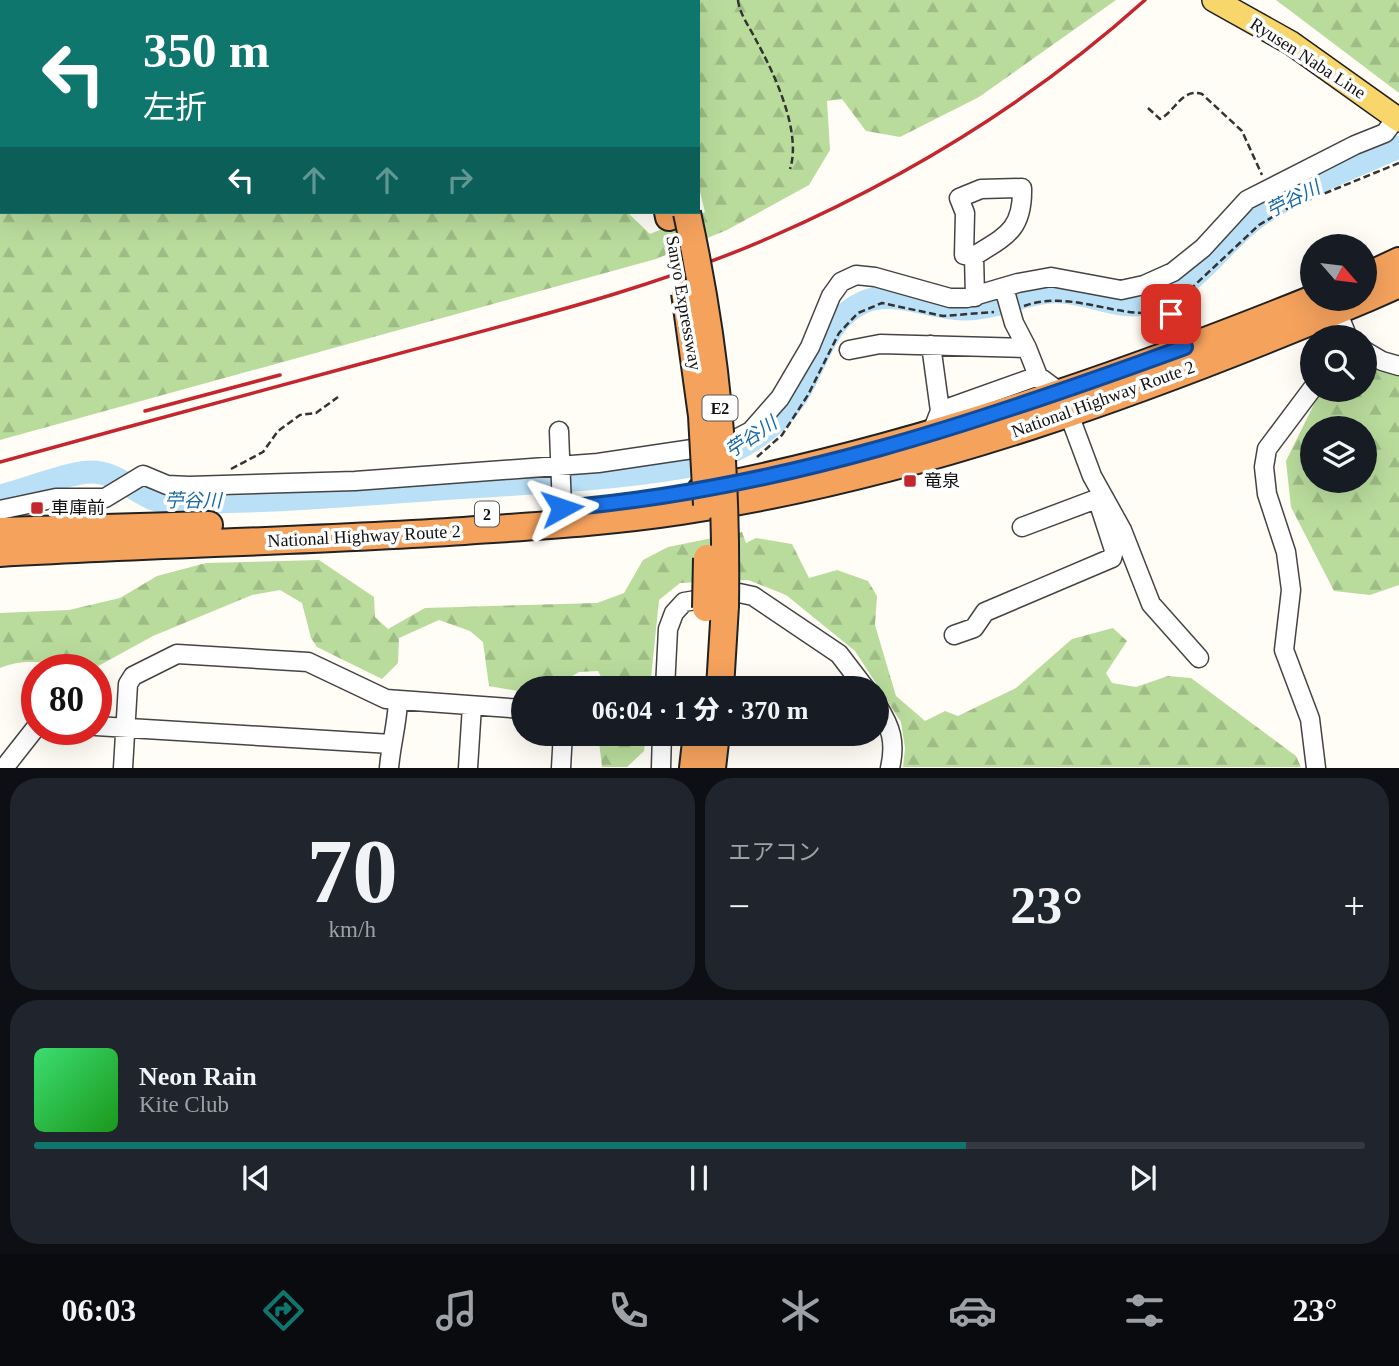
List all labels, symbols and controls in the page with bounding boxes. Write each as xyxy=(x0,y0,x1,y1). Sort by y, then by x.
street label: Ryusen Naba Line xyxy=(1247,13,1369,103)
text: 350 m xyxy=(143,23,270,78)
icon: left xyxy=(28,28,119,119)
text: 左折 xyxy=(143,89,207,125)
icon: left xyxy=(222,161,260,199)
icon: ahead xyxy=(295,161,333,199)
icon: ahead xyxy=(368,161,406,199)
icon: right xyxy=(441,161,479,199)
water label: 苧谷川 xyxy=(1263,176,1325,221)
street label: Sanyo Expressway xyxy=(662,234,706,372)
north arrow xyxy=(1300,234,1377,312)
map controls xyxy=(1300,234,1377,493)
pin xyxy=(1141,284,1201,344)
icon: arrive xyxy=(1152,295,1190,333)
button: search xyxy=(1300,325,1377,402)
street label: National Highway Route 2 xyxy=(1009,357,1197,441)
road number: E2 xyxy=(702,396,738,420)
water label: 苧谷川 xyxy=(721,411,782,462)
button: layers xyxy=(1300,416,1377,493)
position arrow xyxy=(525,471,599,545)
place label: 竜泉 xyxy=(924,471,960,491)
marker: 竜泉 xyxy=(902,473,918,489)
water label: 苧谷川 xyxy=(164,490,223,511)
place label: 車庫前 xyxy=(51,498,105,518)
marker: 車庫前 xyxy=(29,500,45,516)
road number: 2 xyxy=(475,502,499,526)
street label: National Highway Route 2 xyxy=(267,521,461,551)
speed limit sign: 80 xyxy=(21,654,112,745)
text: 06:04 · 1 分 · 370 m xyxy=(592,696,808,725)
text: 70 xyxy=(307,821,398,922)
text: エアコン xyxy=(729,840,821,865)
text: 23° xyxy=(1010,877,1083,934)
text: − xyxy=(729,885,750,927)
text: + xyxy=(1344,885,1365,927)
text: km/h xyxy=(329,917,376,942)
text: Neon Rain xyxy=(139,1062,257,1091)
text: Kite Club xyxy=(139,1092,229,1117)
icon: previous xyxy=(237,1159,275,1197)
icon: pause xyxy=(680,1159,718,1197)
icon: next xyxy=(1124,1159,1162,1197)
icon: directions xyxy=(259,1286,308,1335)
icon: music xyxy=(432,1286,481,1335)
icon: phone xyxy=(604,1286,653,1335)
icon: climate xyxy=(776,1286,825,1335)
icon: car xyxy=(948,1286,997,1335)
icon: filters xyxy=(1120,1286,1169,1335)
text: 06:03 xyxy=(62,1292,136,1328)
text: 23° xyxy=(1293,1292,1337,1328)

